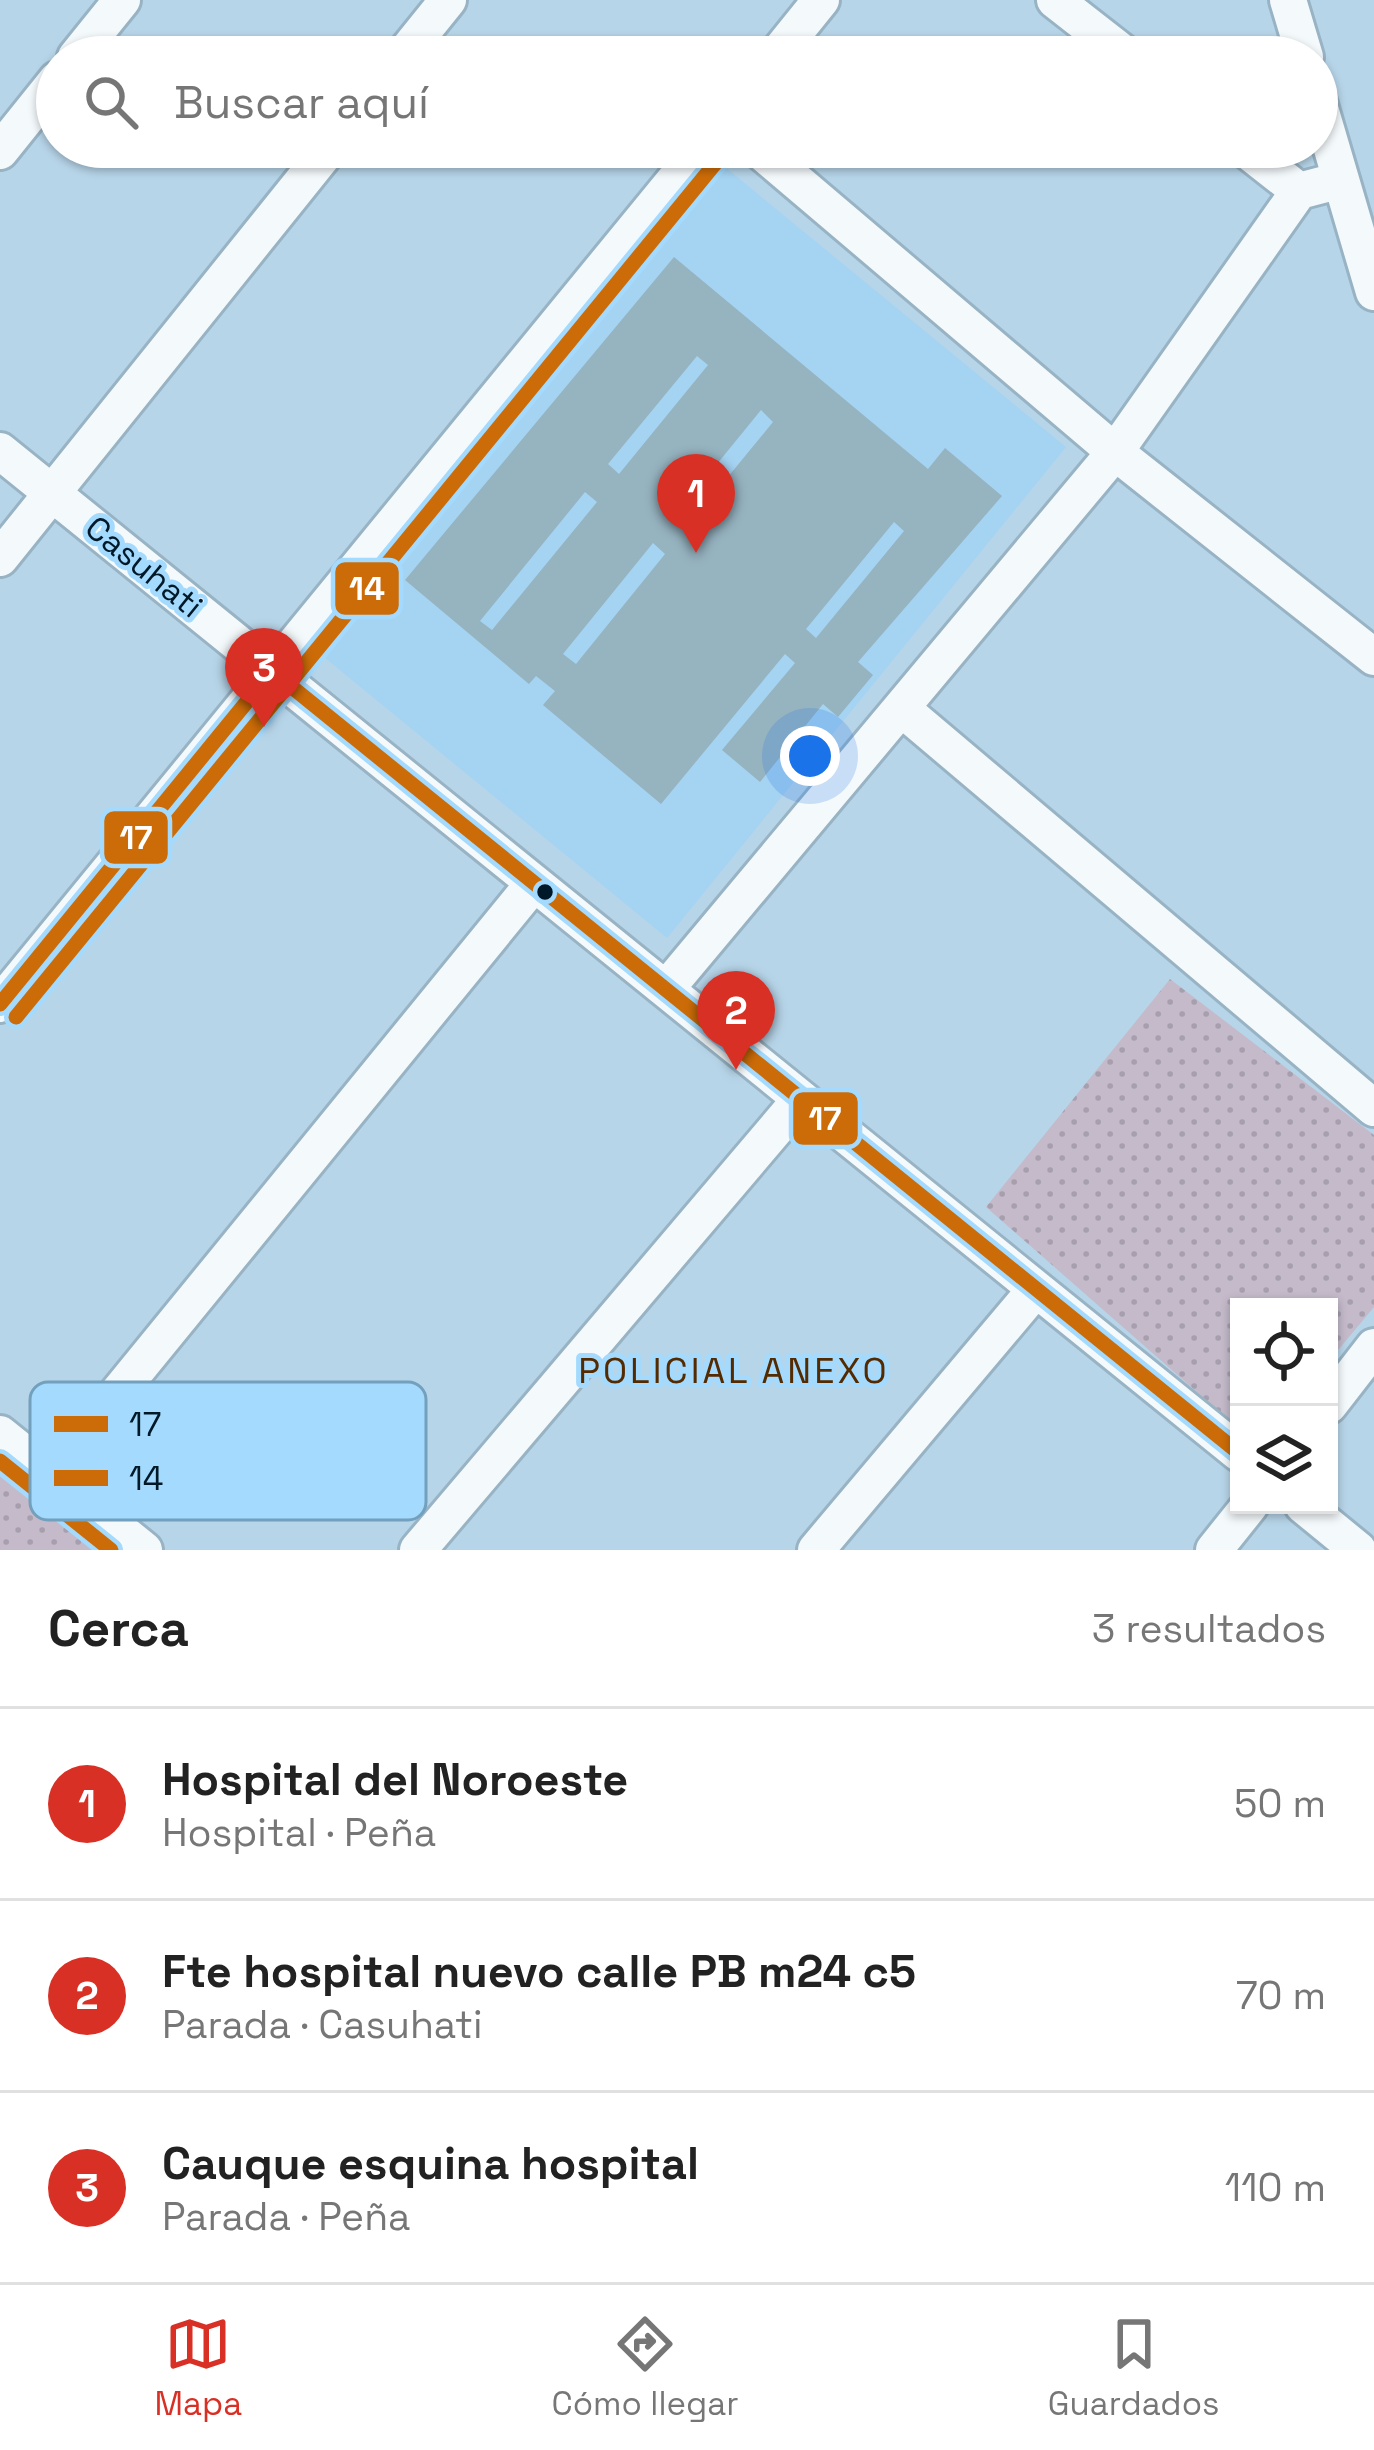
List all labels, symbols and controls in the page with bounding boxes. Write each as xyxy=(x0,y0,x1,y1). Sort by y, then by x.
search box xyxy=(36,36,1338,168)
icon: search xyxy=(78,69,144,135)
text: Buscar aquí xyxy=(174,74,429,131)
pin: 1 xyxy=(657,454,735,553)
street label: Casuhati xyxy=(77,507,211,627)
line badge: 14 xyxy=(333,560,401,617)
text: 14 xyxy=(349,568,385,610)
pin: 3 xyxy=(225,628,303,727)
your location xyxy=(780,726,840,786)
line badge: 17 xyxy=(102,809,170,866)
text: 17 xyxy=(119,817,153,859)
unlabelled marker xyxy=(534,881,556,903)
pin: 2 xyxy=(697,971,775,1070)
line badge: 17 xyxy=(791,1090,860,1147)
text: 17 xyxy=(808,1098,842,1140)
map controls xyxy=(1230,1298,1338,1514)
button: locate xyxy=(1230,1298,1338,1406)
district label: POLICIAL ANEXO xyxy=(578,1348,890,1394)
legend xyxy=(30,1382,426,1520)
text: 17 xyxy=(129,1404,161,1446)
button: layers xyxy=(1230,1406,1338,1514)
text: 14 xyxy=(129,1458,163,1500)
text: Cerca xyxy=(48,1596,189,1661)
text: 3 resultados xyxy=(1092,1604,1326,1653)
text: Hospital del Noroeste xyxy=(162,1751,628,1808)
text: 1 xyxy=(78,1779,96,1828)
text: 50 m xyxy=(1234,1779,1326,1828)
text: Hospital · Peña xyxy=(162,1808,436,1857)
text: Fte hospital nuevo calle PB m24 c5 xyxy=(162,1943,916,2000)
text: 2 xyxy=(75,1971,99,2020)
text: 70 m xyxy=(1236,1971,1326,2020)
text: Parada · Casuhati xyxy=(162,2000,483,2049)
text: Cauque esquina hospital xyxy=(162,2135,699,2192)
text: 3 xyxy=(75,2163,99,2212)
text: 110 m xyxy=(1225,2163,1326,2212)
text: Parada · Peña xyxy=(162,2192,410,2241)
tab: Mapa xyxy=(155,2311,242,2425)
tab: Cómo llegar xyxy=(551,2311,739,2425)
tab: Guardados xyxy=(1048,2311,1219,2425)

